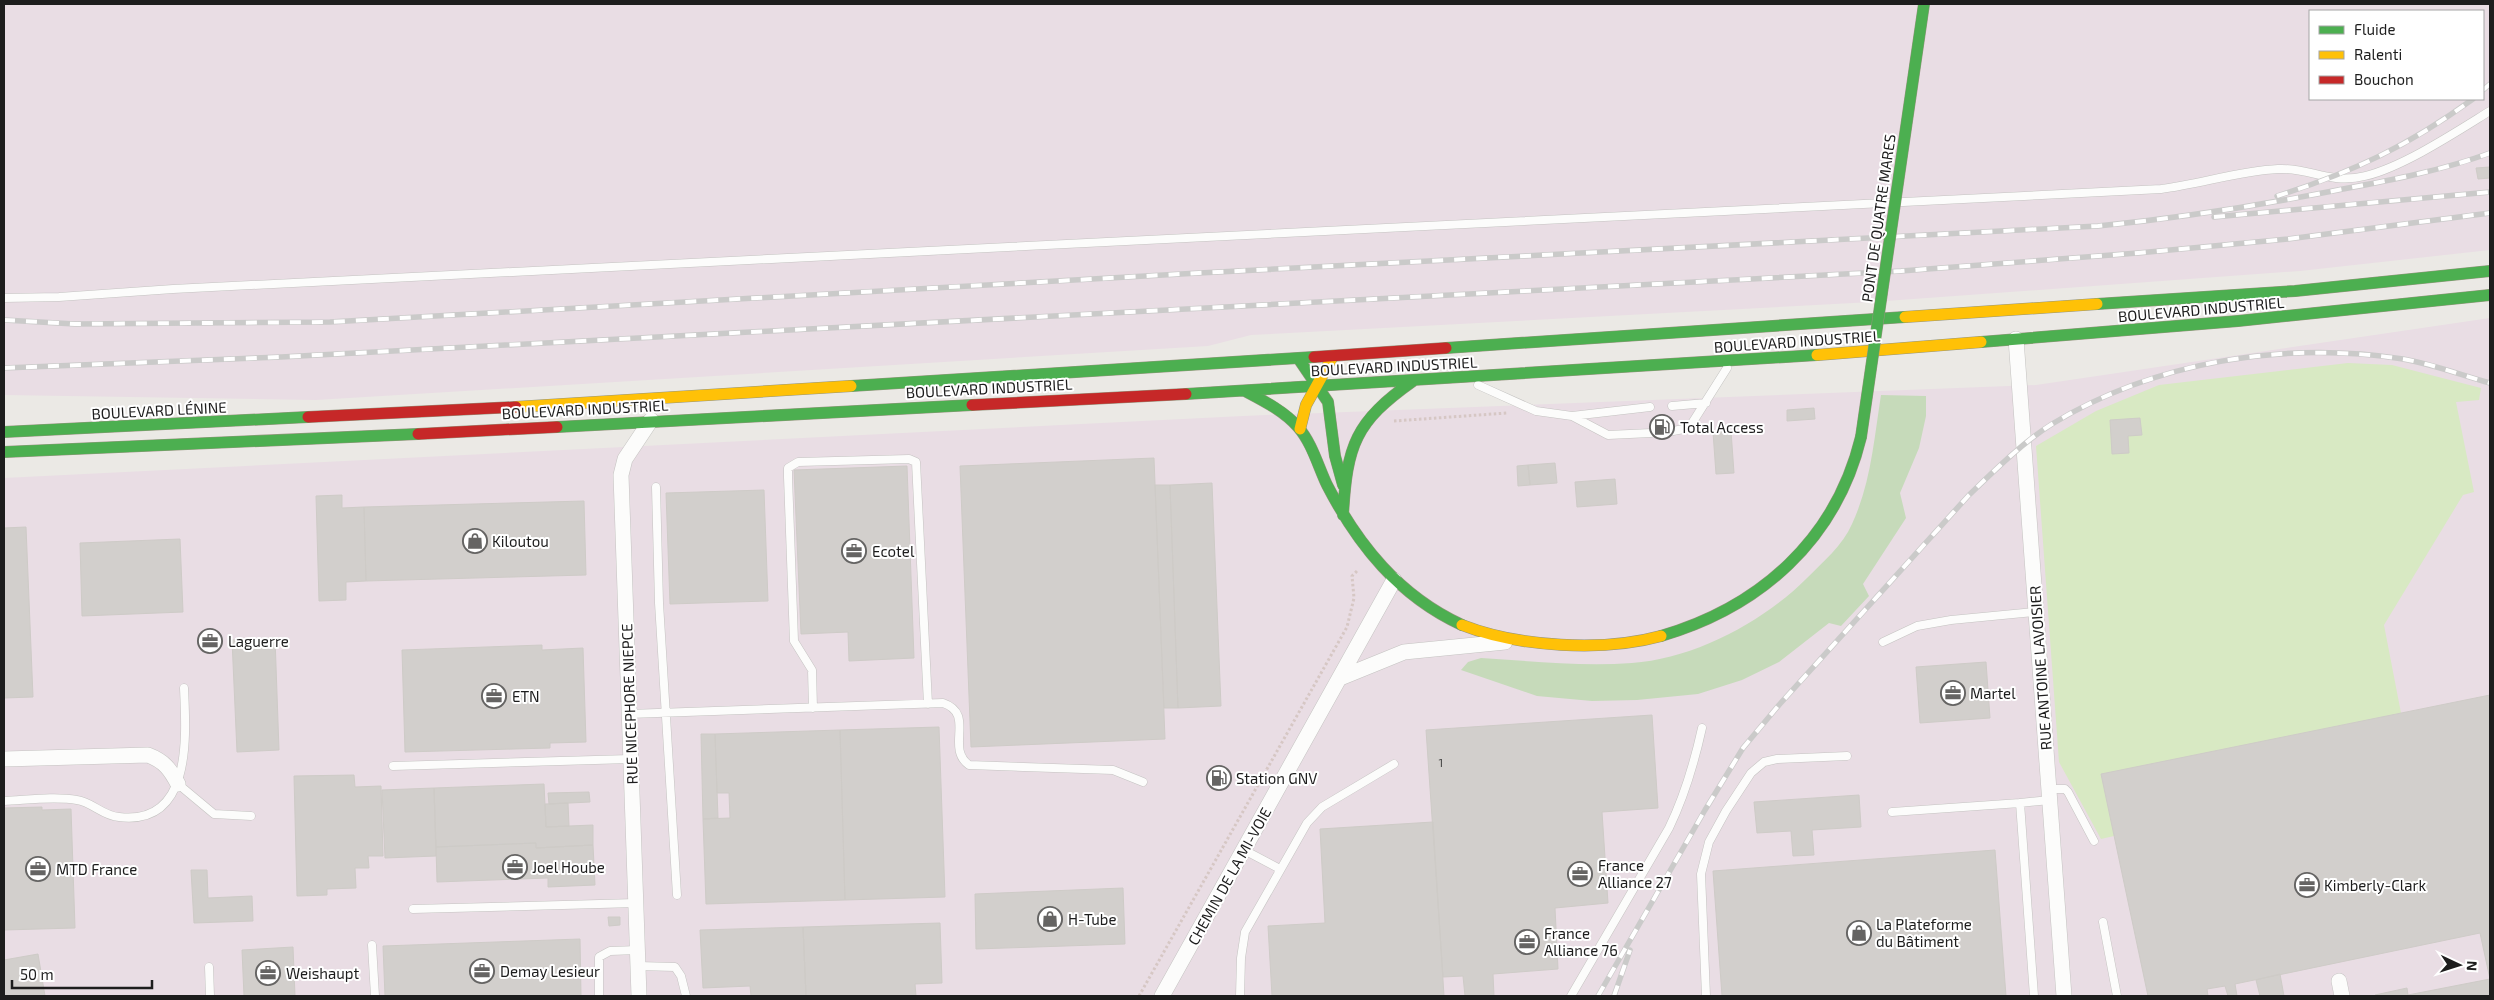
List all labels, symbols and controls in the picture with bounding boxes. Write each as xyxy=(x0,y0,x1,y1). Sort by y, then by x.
legend xyxy=(2309,10,2484,100)
text: Fluide xyxy=(2354,20,2395,38)
text: Ralenti xyxy=(2354,45,2402,63)
text: Bouchon xyxy=(2354,70,2414,88)
street label: PONT DE QUATRE MARES xyxy=(1857,133,1900,303)
street label: BOULEVARD INDUSTRIEL xyxy=(2117,293,2285,325)
street label: BOULEVARD INDUSTRIEL xyxy=(1713,326,1881,356)
street label: BOULEVARD INDUSTRIEL xyxy=(1310,353,1478,379)
street label: BOULEVARD INDUSTRIEL xyxy=(905,375,1073,401)
street label: BOULEVARD INDUSTRIEL xyxy=(501,396,669,422)
street label: BOULEVARD LÉNINE xyxy=(91,397,227,423)
fuel station icon: Total Access xyxy=(1649,414,1675,440)
place label: Total Access xyxy=(1680,418,1764,436)
shop icon: Kiloutou xyxy=(462,528,488,554)
place label: Kiloutou xyxy=(492,532,549,550)
office icon: Ecotel xyxy=(841,538,867,564)
place label: Ecotel xyxy=(872,542,915,560)
street label: RUE ANTOINE LAVOISIER xyxy=(2025,585,2055,751)
street label: RUE NICEPHORE NIEPCE xyxy=(617,623,641,785)
office icon: Laguerre xyxy=(197,628,223,654)
place label: Laguerre xyxy=(228,632,289,650)
office icon: Martel xyxy=(1940,680,1966,706)
office icon: ETN xyxy=(481,683,507,709)
place label: Martel xyxy=(1970,684,2016,702)
place label: ETN xyxy=(512,687,540,705)
house number: 1 xyxy=(1439,755,1443,769)
fuel station icon: Station GNV xyxy=(1206,765,1232,791)
place label: Station GNV xyxy=(1236,769,1317,787)
street label: CHEMIN DE LA MI-VOIE xyxy=(1184,804,1274,948)
office icon: Joel Hoube xyxy=(502,854,528,880)
office icon: MTD France xyxy=(25,856,51,882)
place label: France Alliance 27 xyxy=(1598,856,1672,891)
place label: Joel Hoube xyxy=(532,858,605,876)
place label: MTD France xyxy=(56,860,137,878)
office icon: France Alliance 27 xyxy=(1567,861,1593,887)
office icon: Kimberly-Clark xyxy=(2294,872,2320,898)
place label: Kimberly-Clark xyxy=(2324,876,2426,894)
shop icon: H-Tube xyxy=(1037,906,1063,932)
place label: H-Tube xyxy=(1068,910,1116,928)
place label: La Plateforme du Bâtiment xyxy=(1876,915,1972,950)
shop icon: La Plateforme du Bâtiment xyxy=(1846,920,1872,946)
place label: France Alliance 76 xyxy=(1544,924,1618,959)
office icon: France Alliance 76 xyxy=(1514,929,1540,955)
north arrow xyxy=(2434,940,2484,990)
scale bar xyxy=(12,958,152,990)
office icon: Demay Lesieur xyxy=(469,958,495,984)
office icon: Weishaupt xyxy=(255,960,281,986)
text: N xyxy=(2464,960,2481,972)
place label: Demay Lesieur xyxy=(500,962,600,980)
place label: Weishaupt xyxy=(286,964,360,982)
text: 50 m xyxy=(20,965,54,983)

